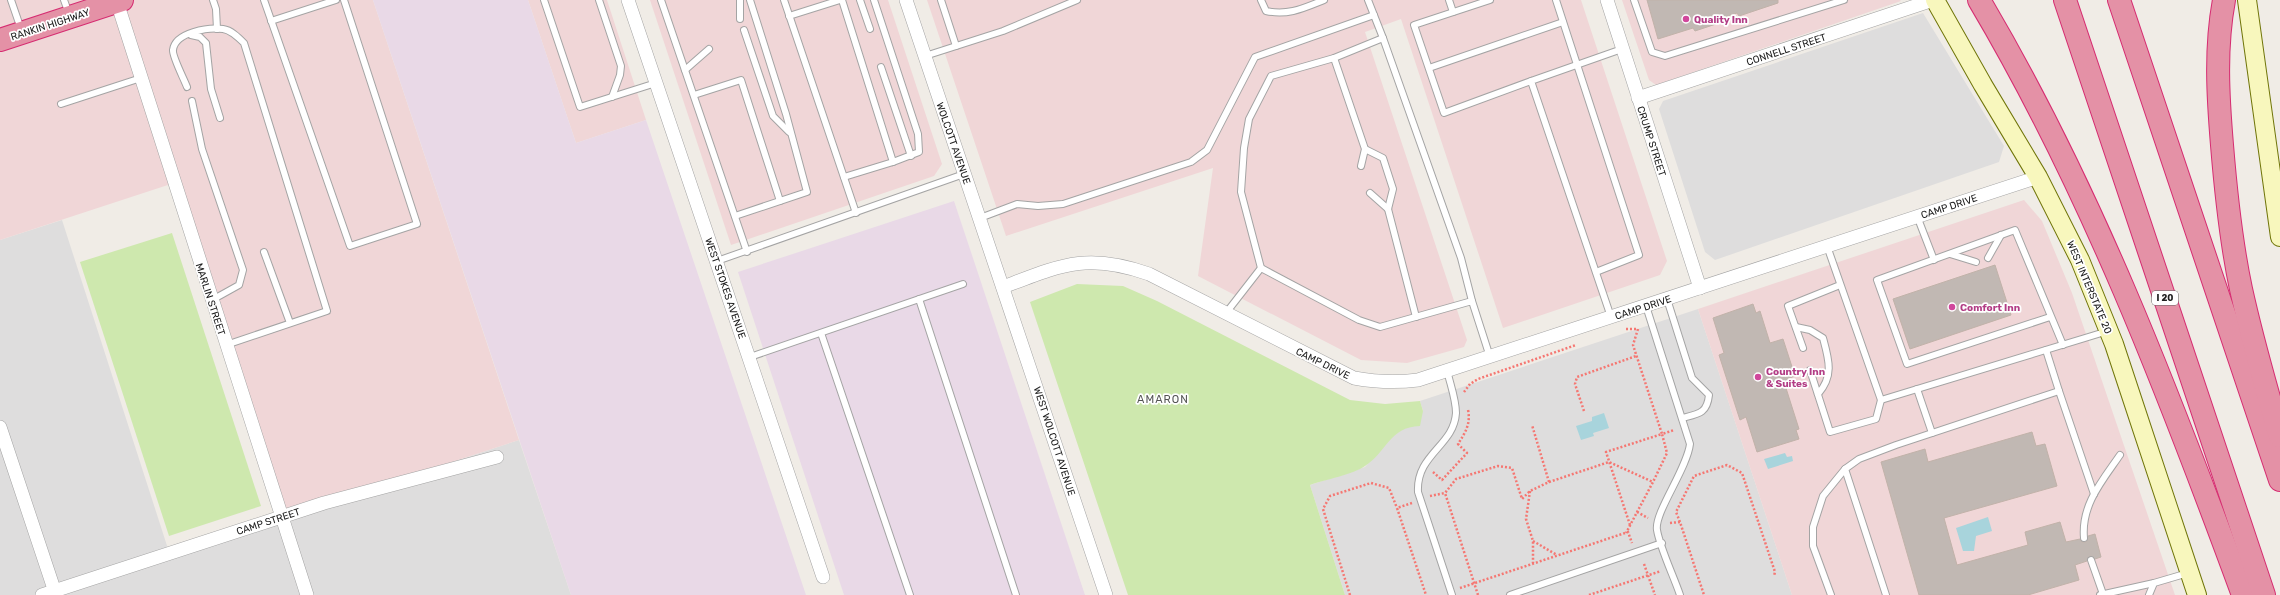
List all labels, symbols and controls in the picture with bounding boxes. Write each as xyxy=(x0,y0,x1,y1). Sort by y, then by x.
street label: RANKIN HIGHWAY xyxy=(9,6,92,43)
marker: Quality Inn xyxy=(1681,14,1691,24)
place label: Quality Inn xyxy=(1694,14,1748,26)
street label: CONNELL STREET xyxy=(1745,31,1828,69)
street label: WOLCOTT AVENUE xyxy=(933,101,973,186)
street label: CRUMP STREET xyxy=(1634,105,1668,178)
street label: CAMP DRIVE xyxy=(1920,192,1979,222)
street label: WEST STOKES AVENUE xyxy=(702,236,748,340)
street label: WEST INTERSTATE 20 xyxy=(2064,239,2114,336)
street label: MARLIN STREET xyxy=(193,262,227,337)
road number: I 20 xyxy=(2152,291,2178,305)
street label: CAMP DRIVE xyxy=(1614,293,1673,323)
marker: Comfort Inn xyxy=(1947,302,1957,312)
place label: Comfort Inn xyxy=(1960,302,2020,314)
street label: CAMP DRIVE xyxy=(1294,346,1352,382)
place label: Country Inn & Suites xyxy=(1766,366,1825,390)
marker: Country Inn & Suites xyxy=(1753,372,1763,382)
street label: WEST WOLCOTT AVENUE xyxy=(1031,385,1077,497)
district label: AMARON xyxy=(1137,393,1189,406)
street label: CAMP STREET xyxy=(235,506,302,538)

